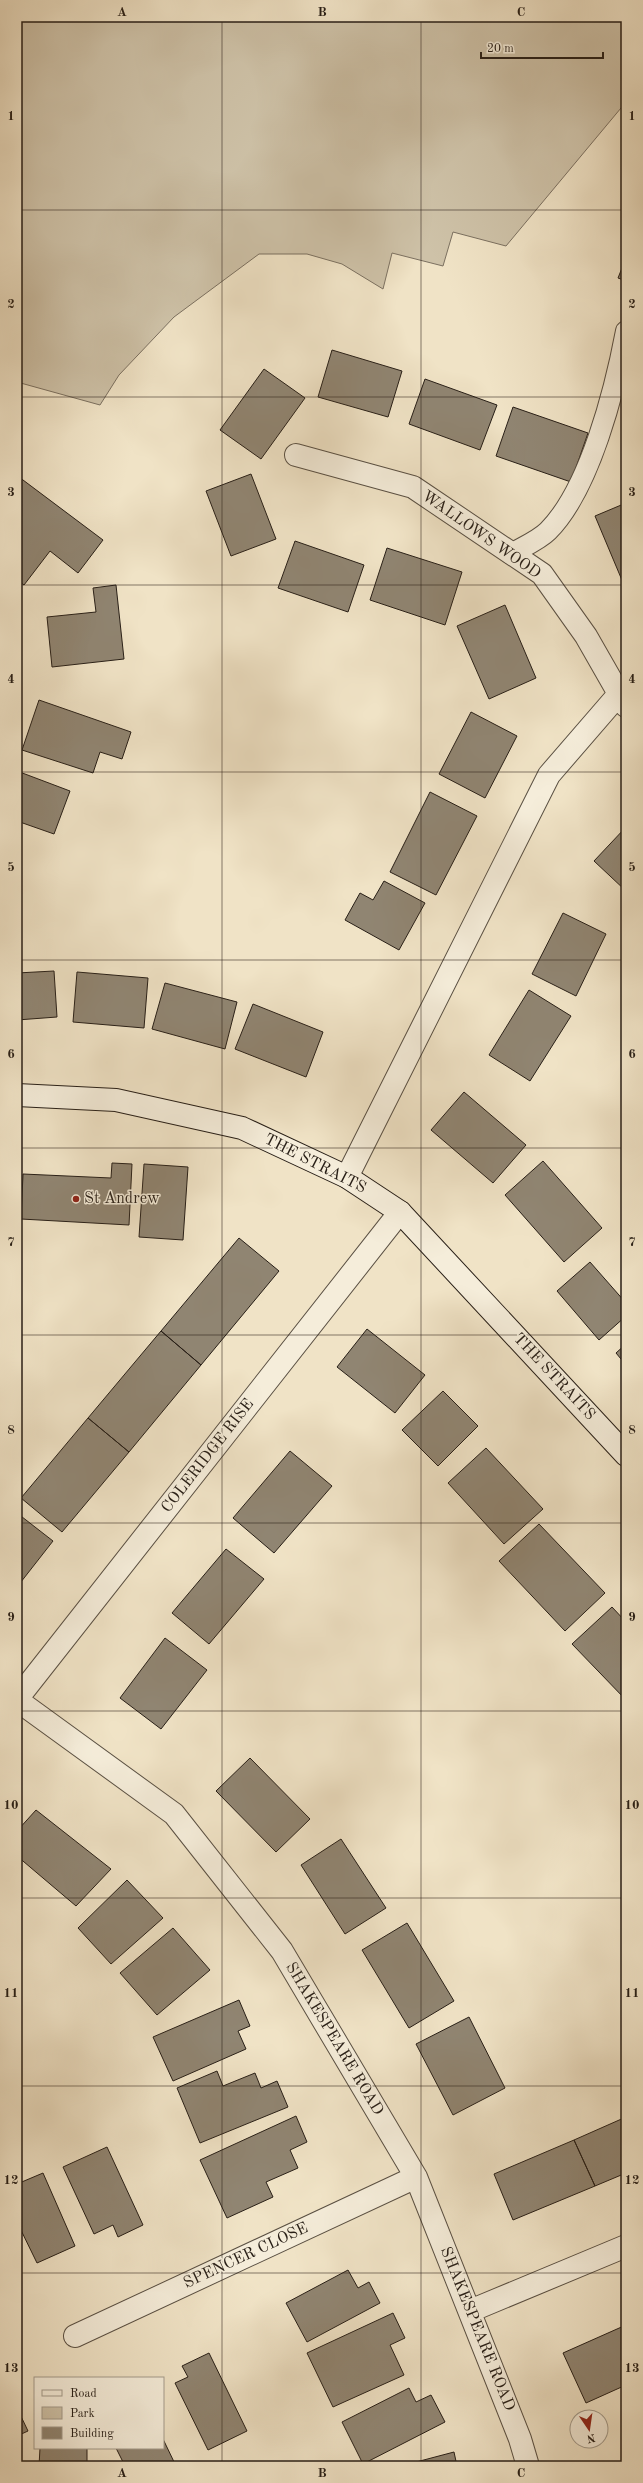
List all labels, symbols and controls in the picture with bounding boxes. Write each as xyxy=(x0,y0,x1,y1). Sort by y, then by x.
text: A xyxy=(117,6,127,19)
text: B xyxy=(317,6,327,19)
text: C xyxy=(517,6,525,19)
scale bar xyxy=(481,34,603,60)
text: 20 m xyxy=(487,43,514,55)
text: 1 xyxy=(7,110,15,123)
text: 1 xyxy=(628,110,636,123)
text: 2 xyxy=(7,298,15,311)
text: 2 xyxy=(628,298,636,311)
text: 3 xyxy=(7,486,15,499)
text: 3 xyxy=(628,486,636,499)
street label: WALLOWS WOOD xyxy=(419,488,543,582)
text: 4 xyxy=(7,673,15,686)
text: 4 xyxy=(628,673,636,686)
text: 5 xyxy=(7,861,15,874)
text: 5 xyxy=(628,861,636,874)
text: 6 xyxy=(7,1048,15,1061)
text: 6 xyxy=(628,1048,636,1061)
street label: THE STRAITS xyxy=(261,1131,369,1197)
place label: St Andrew xyxy=(84,1191,160,1207)
marker: St Andrew xyxy=(71,1194,81,1204)
text: 7 xyxy=(7,1236,15,1249)
text: 7 xyxy=(628,1236,636,1249)
street label: THE STRAITS xyxy=(510,1331,598,1424)
street label: COLERIDGE RISE xyxy=(159,1396,257,1516)
text: 8 xyxy=(7,1424,15,1437)
text: 8 xyxy=(628,1424,636,1437)
text: 9 xyxy=(7,1611,15,1624)
text: 9 xyxy=(628,1611,636,1624)
text: 10 xyxy=(3,1799,19,1812)
text: 10 xyxy=(624,1799,640,1812)
street label: SHAKESPEARE ROAD xyxy=(282,1960,386,2118)
text: 11 xyxy=(3,1987,19,2000)
text: 11 xyxy=(624,1987,640,2000)
text: 12 xyxy=(3,2174,19,2187)
text: 12 xyxy=(624,2174,640,2187)
street label: SPENCER CLOSE xyxy=(181,2220,311,2292)
street label: SHAKESPEARE ROAD xyxy=(437,2245,517,2413)
text: 13 xyxy=(3,2362,19,2375)
text: 13 xyxy=(624,2362,640,2375)
legend xyxy=(34,2377,164,2449)
text: Road xyxy=(70,2388,97,2400)
text: Park xyxy=(70,2408,95,2420)
north arrow xyxy=(569,2409,609,2449)
text: Building xyxy=(70,2428,114,2440)
text: N xyxy=(585,2431,596,2444)
text: A xyxy=(117,2467,127,2480)
text: B xyxy=(317,2467,327,2480)
text: C xyxy=(517,2467,525,2480)

